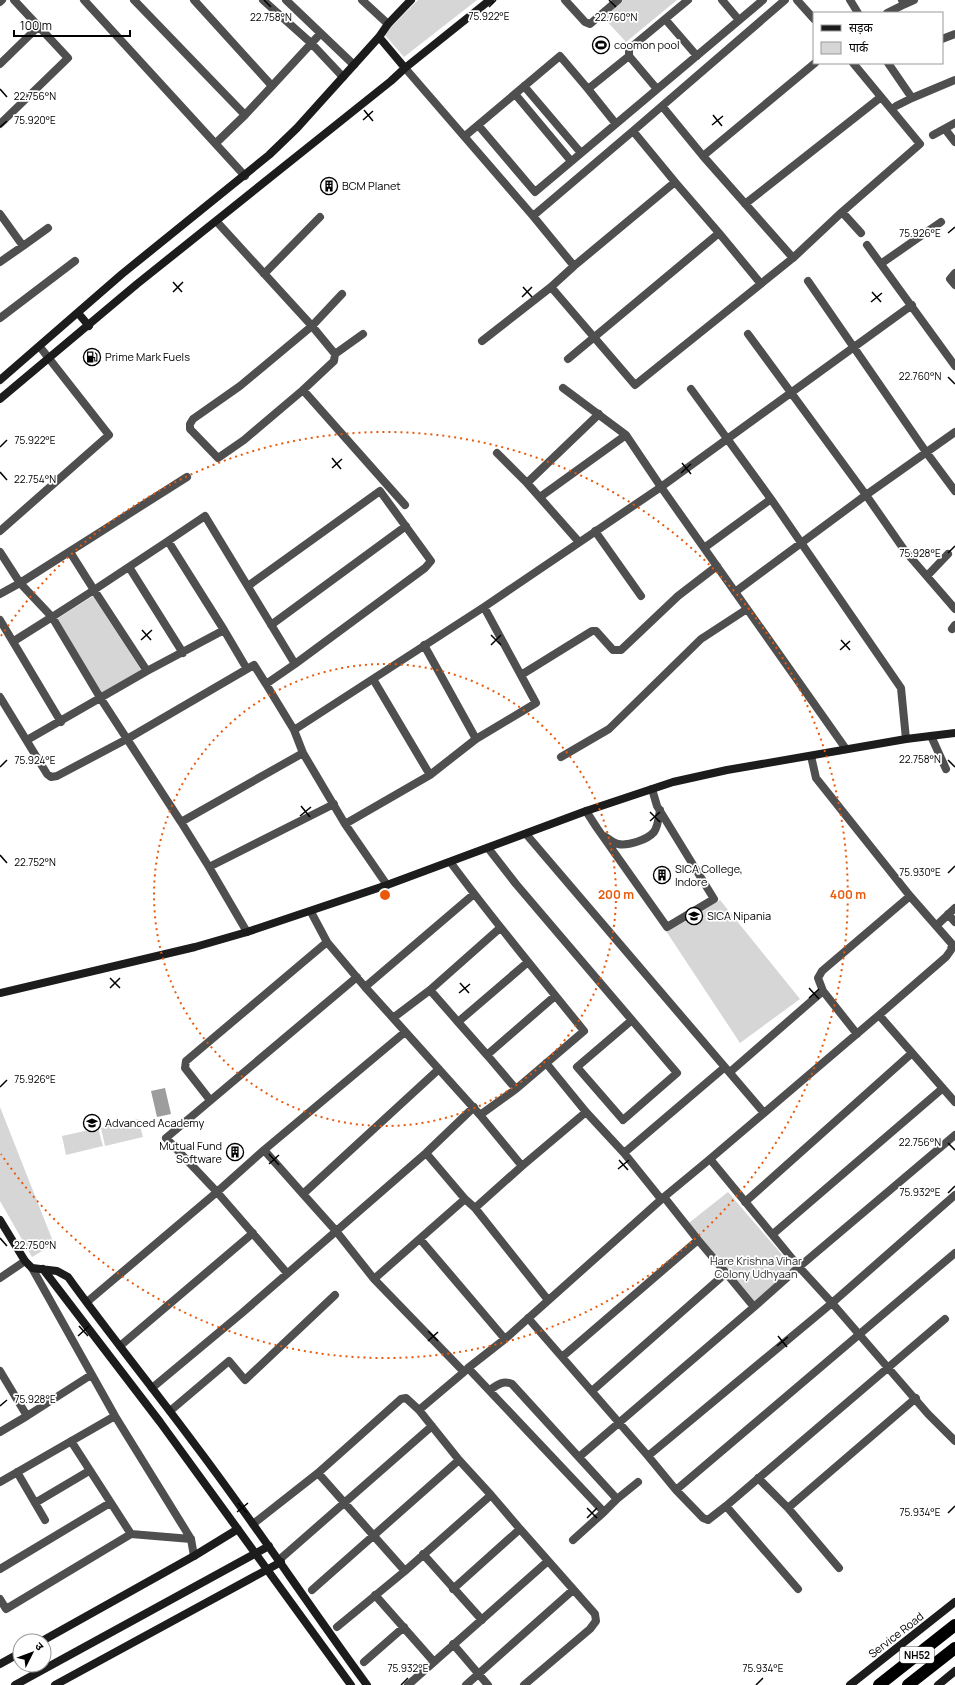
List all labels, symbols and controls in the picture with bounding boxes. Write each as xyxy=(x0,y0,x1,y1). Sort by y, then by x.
text: 75.922°E xyxy=(468,9,510,23)
text: 22.758°N xyxy=(250,10,292,24)
text: 22.760°N xyxy=(595,10,637,24)
scale bar xyxy=(14,12,130,38)
legend xyxy=(813,12,943,64)
text: 100 m xyxy=(20,17,52,34)
text: सड़क xyxy=(849,19,874,36)
sports icon: coomon pool xyxy=(591,35,611,55)
place label: coomon pool xyxy=(614,37,680,52)
text: पार्क xyxy=(849,39,869,56)
text: 22.756°N xyxy=(14,89,56,103)
text: 75.920°E xyxy=(14,113,56,127)
building icon: BCM Planet xyxy=(319,176,339,196)
place label: BCM Planet xyxy=(342,178,401,193)
text: 75.926°E xyxy=(899,226,941,240)
fuel station icon: Prime Mark Fuels xyxy=(82,347,102,367)
place label: Prime Mark Fuels xyxy=(105,349,190,364)
text: 22.760°N xyxy=(899,369,941,383)
text: 75.922°E xyxy=(14,433,56,447)
text: 22.754°N xyxy=(14,472,56,486)
text: 75.928°E xyxy=(899,546,941,560)
text: 22.758°N xyxy=(899,752,941,766)
text: 75.924°E xyxy=(14,753,56,767)
text: 22.752°N xyxy=(14,855,56,869)
place label: SICA College, Indore xyxy=(675,861,743,889)
building icon: SICA College, Indore xyxy=(652,865,672,885)
text: 75.930°E xyxy=(899,865,941,879)
text: 200 m xyxy=(598,886,634,903)
text: 400 m xyxy=(830,886,866,903)
centre of rings xyxy=(378,888,392,902)
school or university icon: SICA Nipania xyxy=(684,906,704,926)
place label: SICA Nipania xyxy=(707,908,771,923)
text: 75.926°E xyxy=(14,1072,56,1086)
school or university icon: Advanced Academy xyxy=(82,1113,102,1133)
place label: Advanced Academy xyxy=(105,1115,204,1130)
text: 22.756°N xyxy=(899,1135,941,1149)
place label: Mutual Fund Software xyxy=(159,1138,223,1166)
building icon: Mutual Fund Software xyxy=(225,1142,245,1162)
text: 75.932°E xyxy=(900,1185,941,1199)
text: 22.750°N xyxy=(14,1238,56,1252)
park label: Hare Krishna Vihar Colony Udhyaan xyxy=(710,1253,802,1281)
text: 75.928°E xyxy=(14,1392,56,1406)
text: 75.934°E xyxy=(899,1505,941,1519)
street label: Service Road xyxy=(865,1608,926,1661)
north arrow xyxy=(12,1633,52,1673)
text: उ xyxy=(32,1639,48,1654)
road number: NH52 xyxy=(900,1647,934,1663)
text: 75.932°E xyxy=(388,1661,429,1675)
text: 75.934°E xyxy=(742,1661,784,1675)

